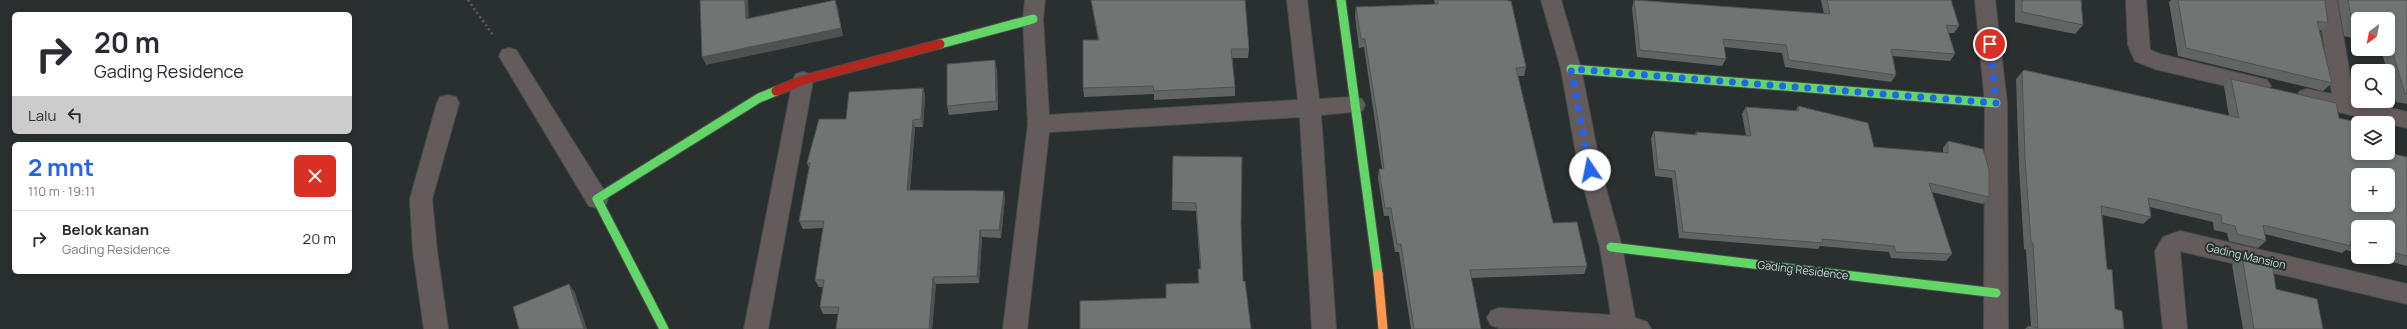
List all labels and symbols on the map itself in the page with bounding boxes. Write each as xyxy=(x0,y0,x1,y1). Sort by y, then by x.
north arrow xyxy=(2351,12,2395,56)
pin xyxy=(1973,27,2007,61)
position arrow xyxy=(1569,149,1611,191)
street label: Gading Mansion xyxy=(2205,239,2287,272)
street label: Gading Residence xyxy=(1757,256,1850,283)

